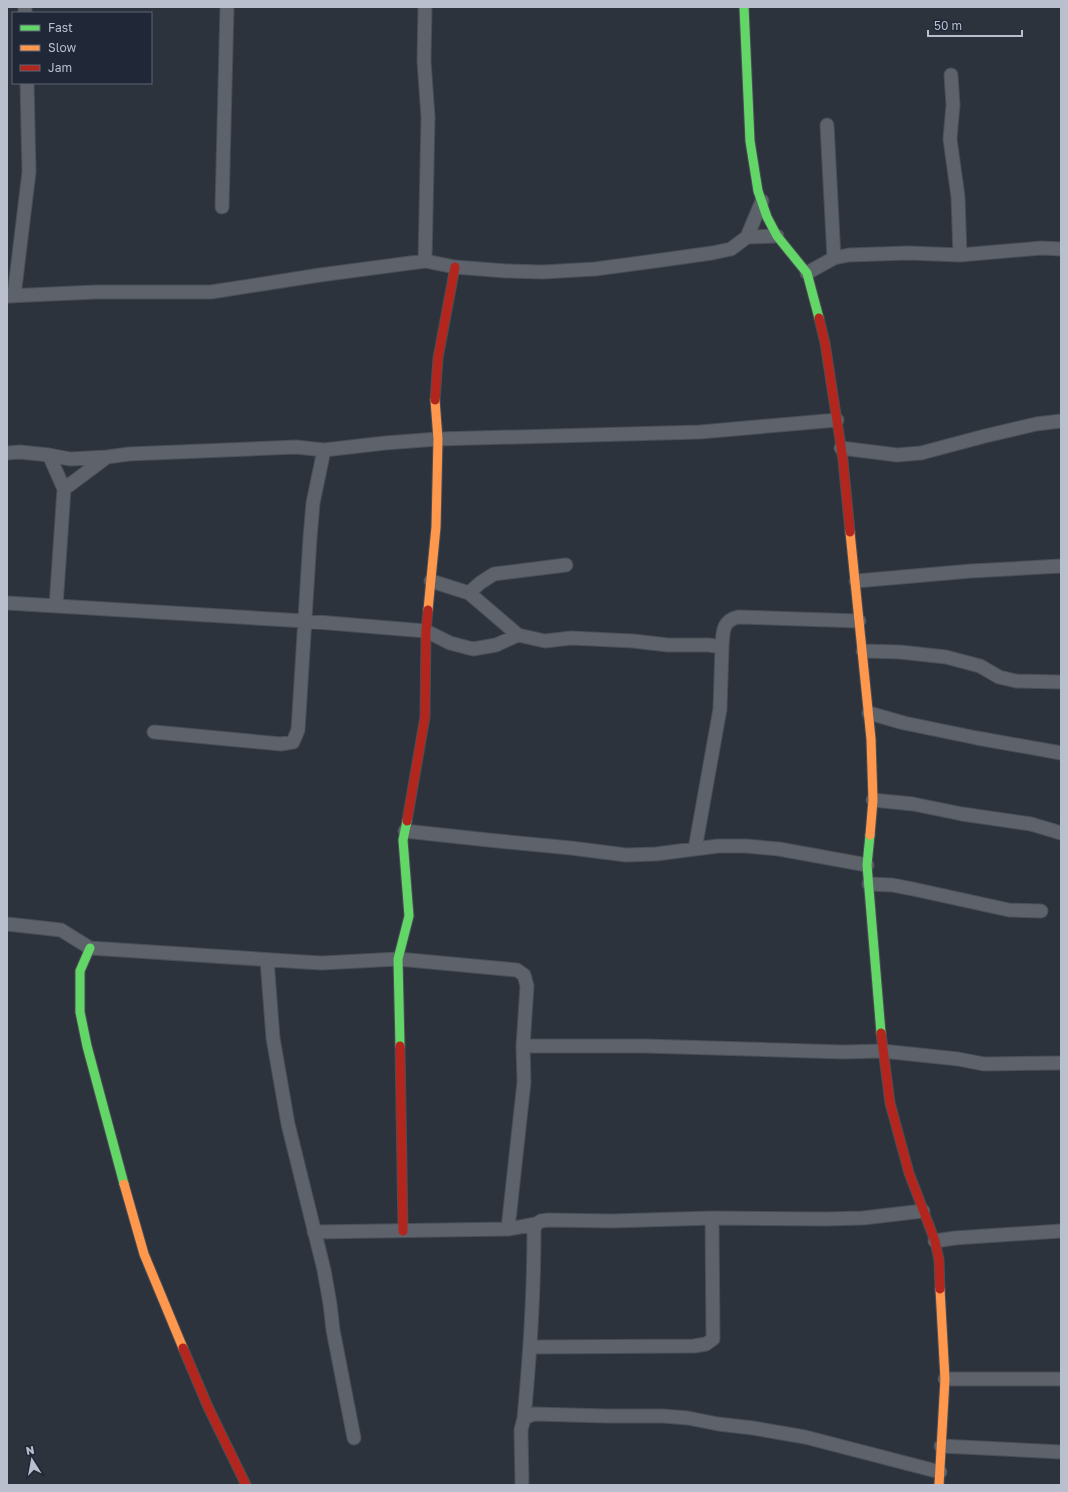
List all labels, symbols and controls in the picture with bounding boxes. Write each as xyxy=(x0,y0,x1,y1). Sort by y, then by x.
legend xyxy=(12,12,152,84)
scale bar xyxy=(928,12,1022,38)
text: 50 m xyxy=(934,18,962,33)
text: Fast xyxy=(48,20,73,35)
text: Slow xyxy=(48,40,76,55)
text: Jam xyxy=(48,60,72,75)
north arrow xyxy=(12,1440,52,1480)
text: N xyxy=(25,1443,35,1457)

